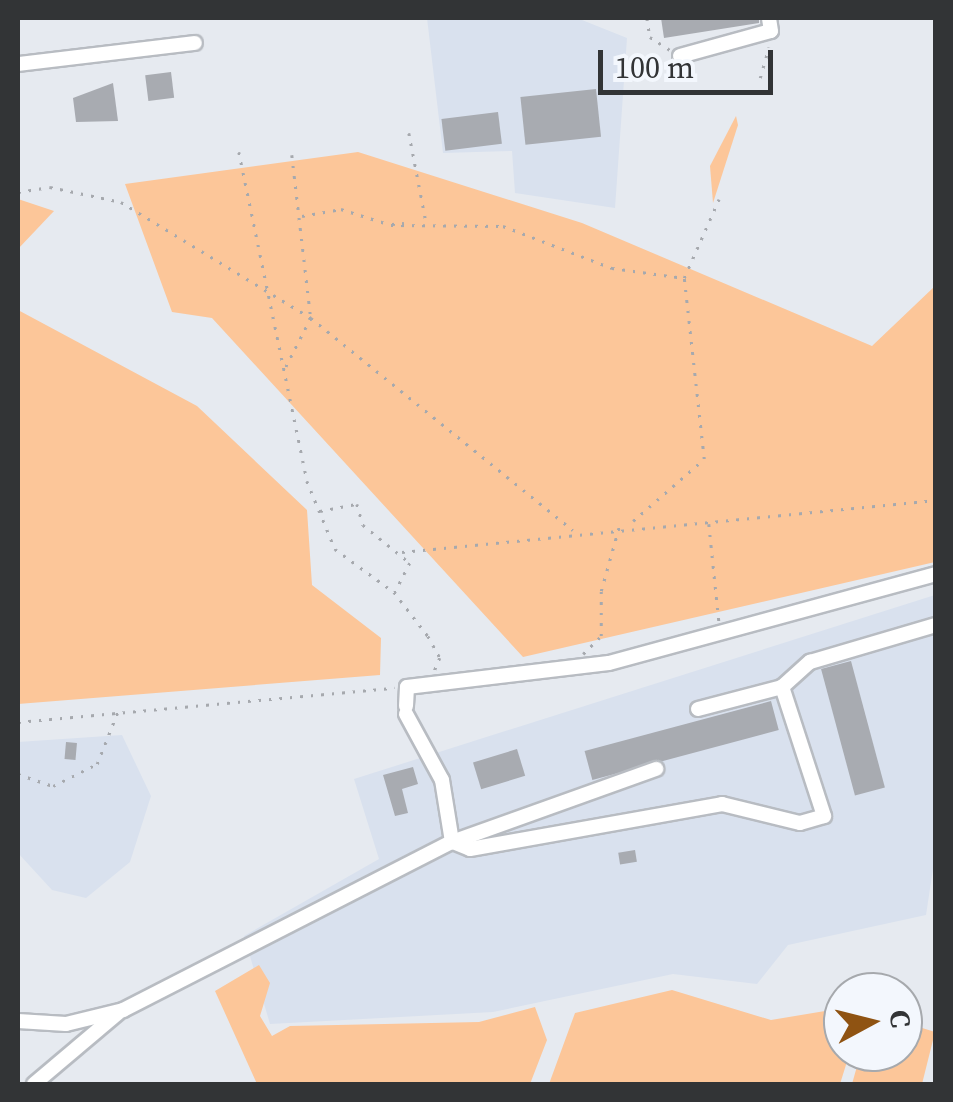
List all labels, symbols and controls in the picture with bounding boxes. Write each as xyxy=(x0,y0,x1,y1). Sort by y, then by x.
scale bar xyxy=(603,30,778,92)
text: 100 m xyxy=(615,47,694,88)
north arrow xyxy=(823,972,923,1072)
text: С xyxy=(881,1008,921,1030)

